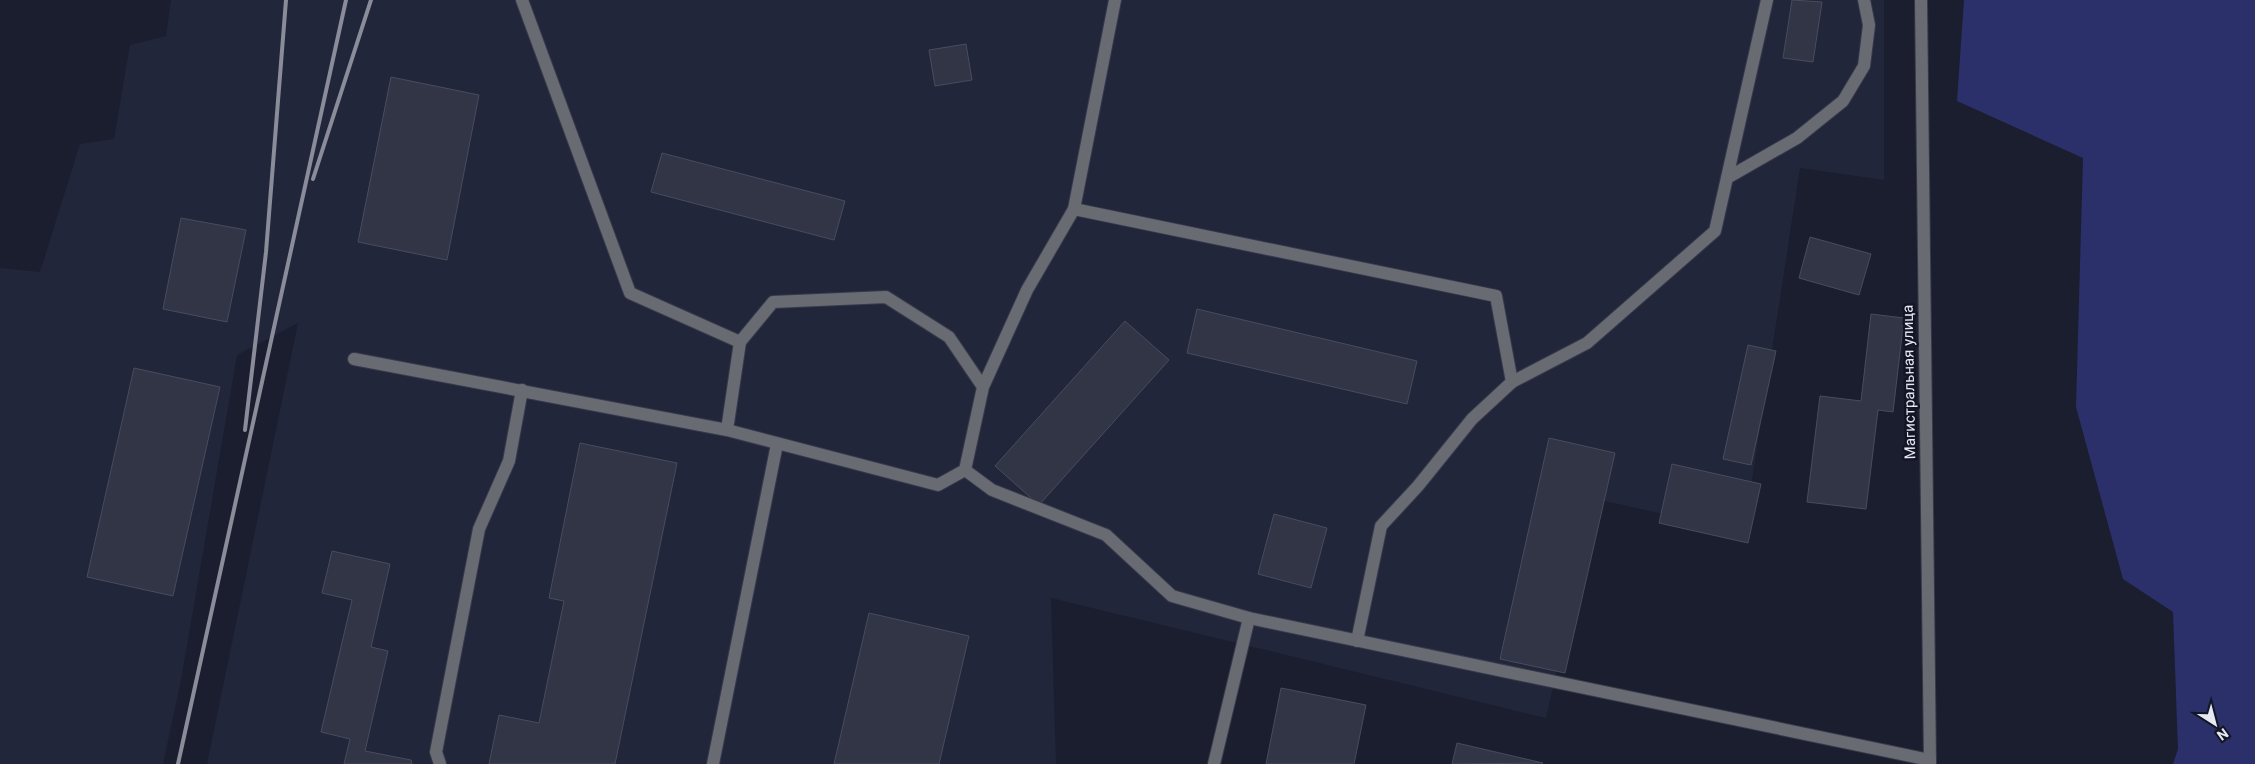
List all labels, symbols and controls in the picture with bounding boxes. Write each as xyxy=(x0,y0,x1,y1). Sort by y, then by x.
street label: Магистральная улица xyxy=(1899,305,1919,459)
north arrow xyxy=(2190,699,2240,749)
text: N xyxy=(2214,725,2231,744)

